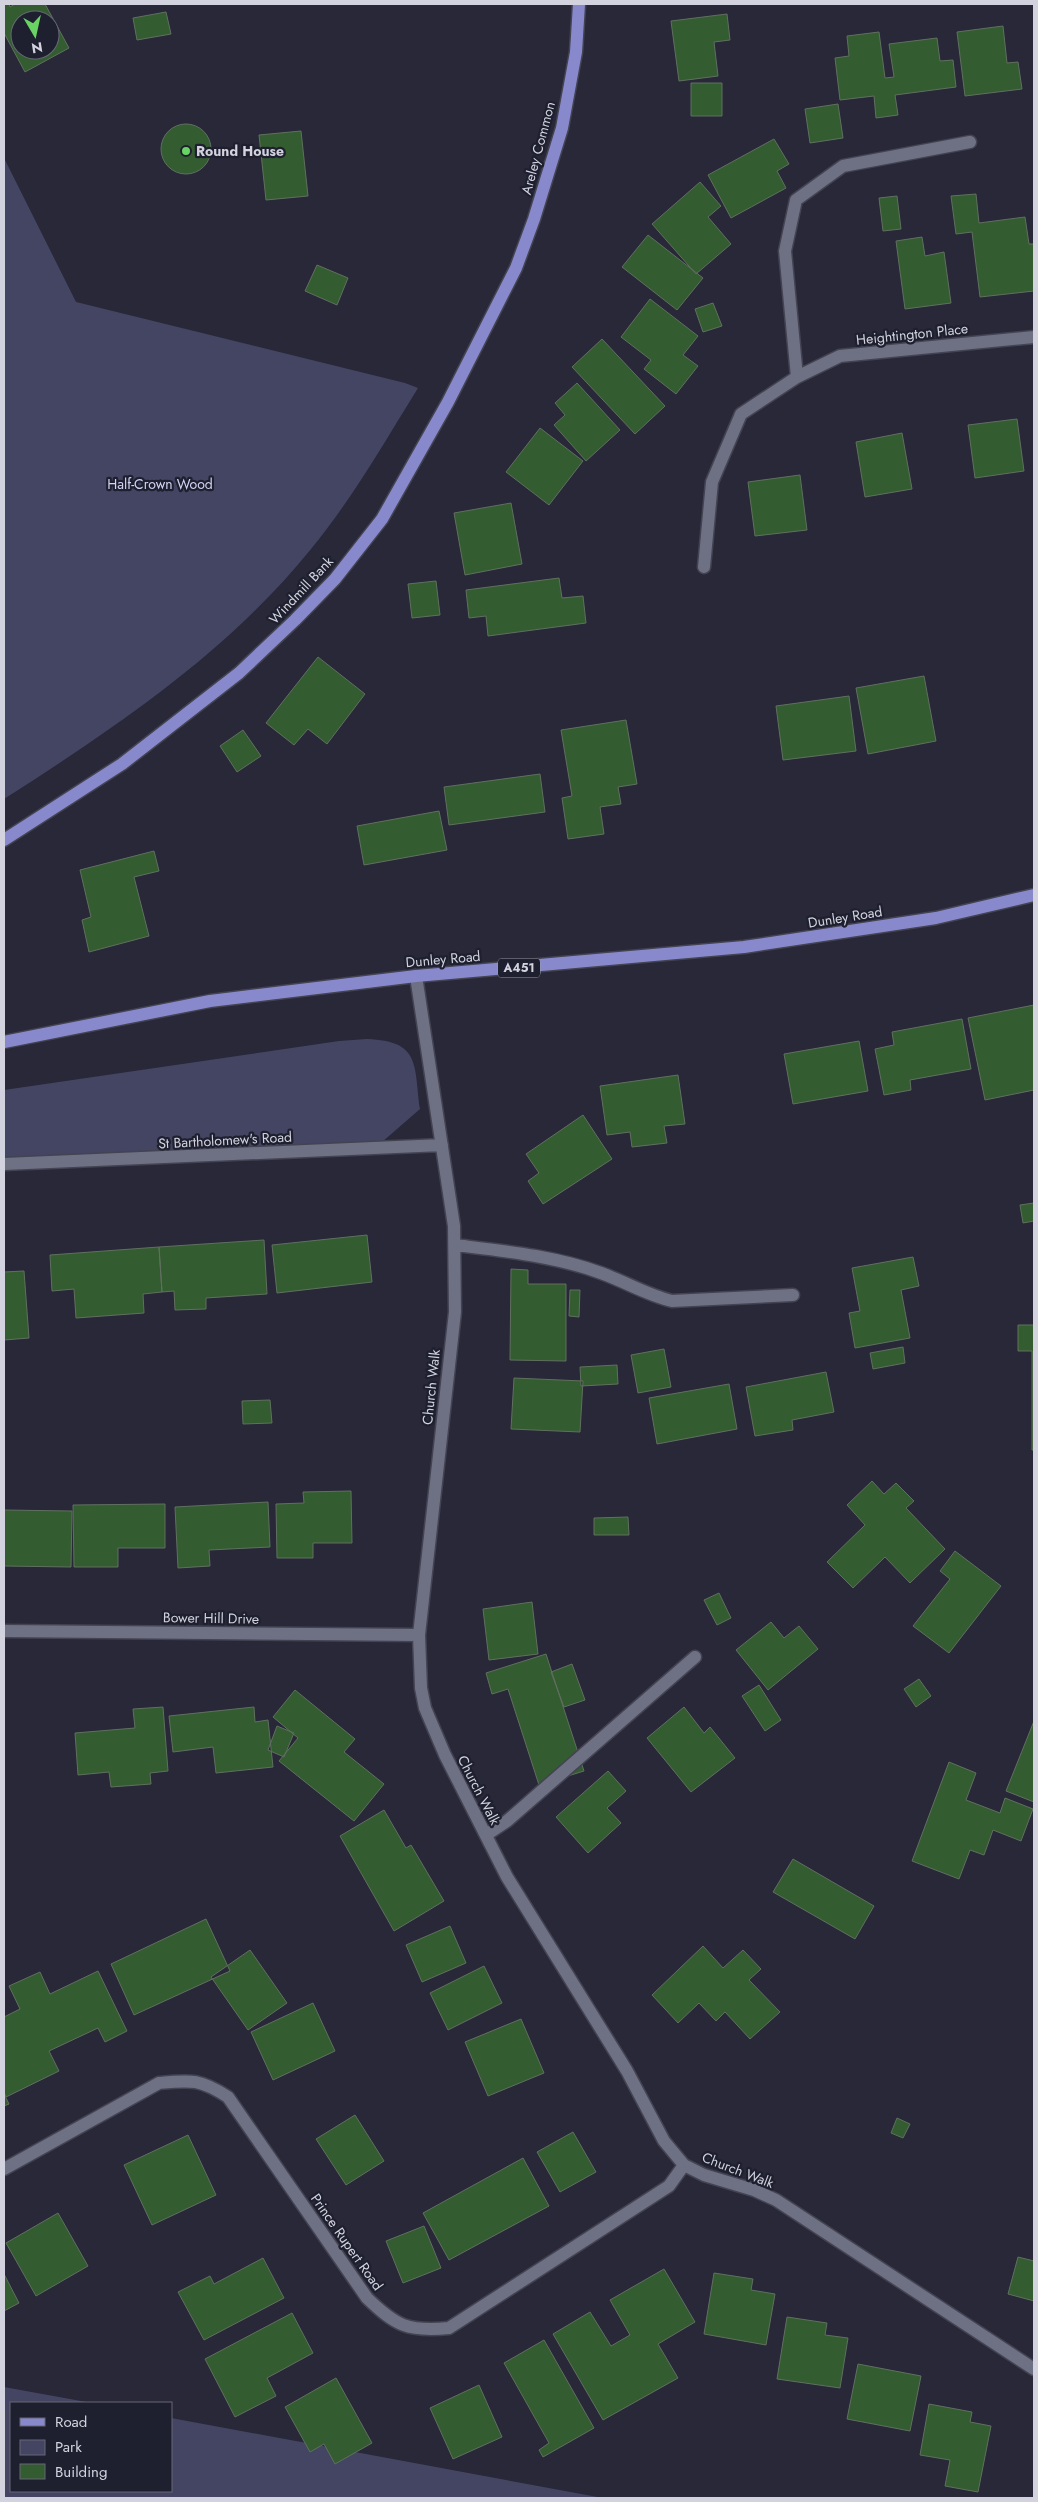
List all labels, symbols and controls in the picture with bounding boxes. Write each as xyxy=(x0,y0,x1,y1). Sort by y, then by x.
north arrow xyxy=(10,10,60,60)
text: N xyxy=(30,37,44,59)
street label: Areley Common xyxy=(516,99,560,197)
place label: Round House xyxy=(196,141,284,161)
marker: Round House xyxy=(180,145,192,157)
street label: Heightington Place xyxy=(855,318,969,350)
park label: Half-Crown Wood xyxy=(107,474,213,494)
street label: Windmill Bank xyxy=(264,551,338,628)
street label: Dunley Road xyxy=(806,901,884,933)
street label: Dunley Road xyxy=(405,946,481,972)
road number: A451 xyxy=(498,958,540,978)
street label: St Bartholomew's Road xyxy=(158,1127,292,1153)
street label: Church Walk xyxy=(417,1347,445,1426)
street label: Bower Hill Drive xyxy=(163,1607,259,1629)
street label: Church Walk xyxy=(453,1752,505,1829)
street label: Church Walk xyxy=(699,2147,778,2193)
street label: Prince Rupert Road xyxy=(306,2189,388,2295)
legend xyxy=(10,2402,172,2492)
text: Road xyxy=(55,2411,87,2433)
text: Park xyxy=(55,2436,82,2458)
text: Building xyxy=(55,2461,107,2483)

